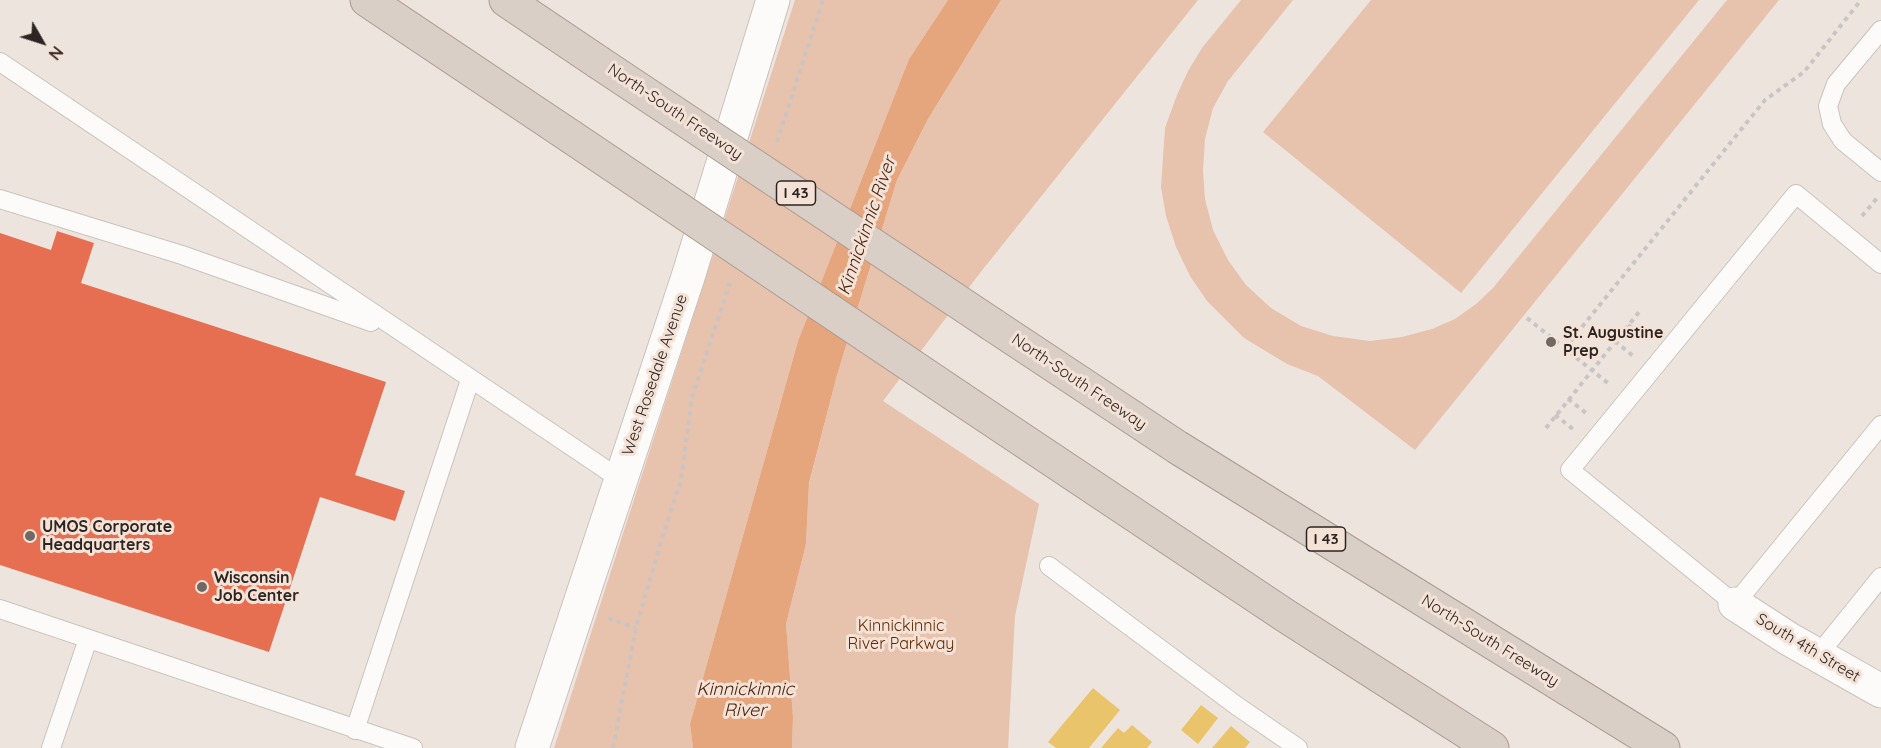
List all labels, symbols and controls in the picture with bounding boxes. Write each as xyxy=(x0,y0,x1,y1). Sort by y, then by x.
north arrow xyxy=(12,12,72,72)
text: N xyxy=(45,42,67,64)
street label: North-South Freeway xyxy=(604,60,746,164)
water label: Kinnickinnic River xyxy=(833,154,901,298)
road number: I 43 xyxy=(776,181,816,205)
street label: West Rosedale Avenue xyxy=(618,292,692,458)
place label: St. Augustine Prep xyxy=(1563,323,1663,361)
street label: North-South Freeway xyxy=(1008,330,1150,434)
marker: St. Augustine Prep xyxy=(1544,335,1558,349)
place label: UMOS Corporate Headquarters xyxy=(42,517,172,555)
road number: I 43 xyxy=(1306,527,1346,551)
marker: UMOS Corporate Headquarters xyxy=(23,529,37,543)
place label: Wisconsin Job Center xyxy=(214,568,299,606)
marker: Wisconsin Job Center xyxy=(195,580,209,594)
street label: North-South Freeway xyxy=(1418,591,1562,691)
street label: South 4th Street xyxy=(1753,609,1863,687)
park label: Kinnickinnic River Parkway xyxy=(848,616,954,654)
water label: Kinnickinnic River xyxy=(696,679,794,722)

